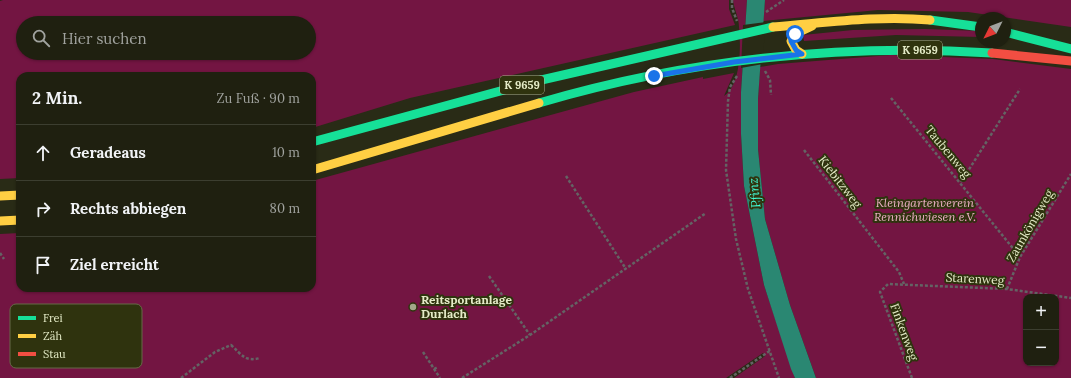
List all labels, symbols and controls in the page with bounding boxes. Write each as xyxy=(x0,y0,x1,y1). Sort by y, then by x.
north arrow xyxy=(975,12,1011,48)
search box xyxy=(16,16,316,60)
route start xyxy=(786,25,804,43)
icon: search xyxy=(30,27,52,49)
text: Hier suchen xyxy=(62,29,146,48)
road number: K 9659 xyxy=(898,41,942,59)
route end xyxy=(645,67,663,85)
road number: K 9659 xyxy=(500,76,544,94)
text: 2 Min. xyxy=(32,87,82,109)
text: Zu Fuß · 90 m xyxy=(217,90,300,107)
street label: Taubenweg xyxy=(922,122,975,181)
icon: ahead xyxy=(32,142,54,164)
text: Geradeaus xyxy=(70,143,146,162)
text: 10 m xyxy=(272,144,300,161)
street label: Kiebitzweg xyxy=(815,153,866,211)
water label: Pfinz xyxy=(744,177,765,209)
street label: Zaunkönigweg xyxy=(1003,186,1057,265)
park label: Kleingartenverein Rennichwiesen e.V. xyxy=(874,195,976,224)
icon: right xyxy=(32,198,54,220)
text: Rechts abbiegen xyxy=(70,199,186,218)
text: 80 m xyxy=(270,200,300,217)
icon: arrive xyxy=(32,254,54,276)
text: Ziel erreicht xyxy=(70,255,159,274)
street label: Starenweg xyxy=(945,269,1005,288)
place label: Reitsportanlage Durlach xyxy=(421,292,512,321)
map controls xyxy=(1023,294,1059,366)
button: + xyxy=(1023,294,1059,330)
street label: Finkenweg xyxy=(887,301,922,363)
marker: Reitsportanlage Durlach xyxy=(408,302,418,312)
legend xyxy=(10,304,142,368)
text: Frei xyxy=(43,311,63,325)
text: Zäh xyxy=(43,329,62,343)
button: − xyxy=(1023,330,1059,366)
text: Stau xyxy=(43,347,66,361)

